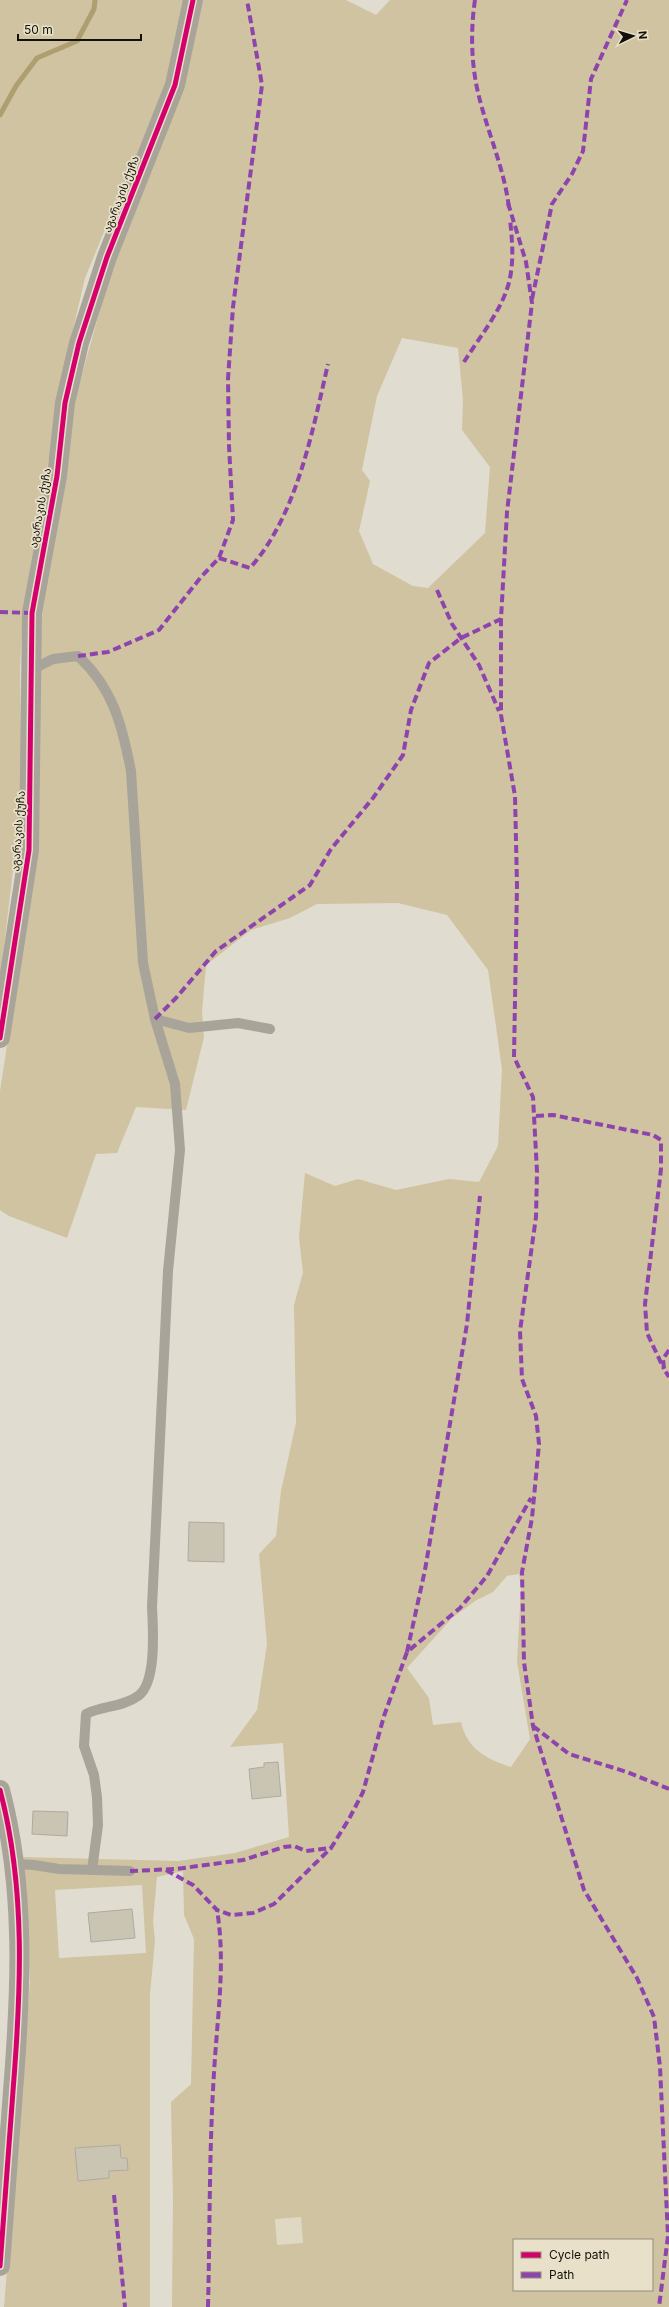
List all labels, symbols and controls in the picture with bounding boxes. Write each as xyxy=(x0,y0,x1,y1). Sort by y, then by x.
scale bar xyxy=(18,16,141,42)
north arrow xyxy=(613,16,653,56)
text: 50 m xyxy=(24,22,53,37)
text: N xyxy=(636,30,650,40)
street label: აგარაკის ქუჩა xyxy=(100,154,142,234)
street label: აგარაკის ქუჩა xyxy=(26,467,54,549)
street label: აგარაკის ქუჩა xyxy=(8,790,28,872)
legend xyxy=(513,2239,653,2291)
text: Cycle path xyxy=(549,2247,610,2262)
text: Path xyxy=(549,2267,574,2282)

